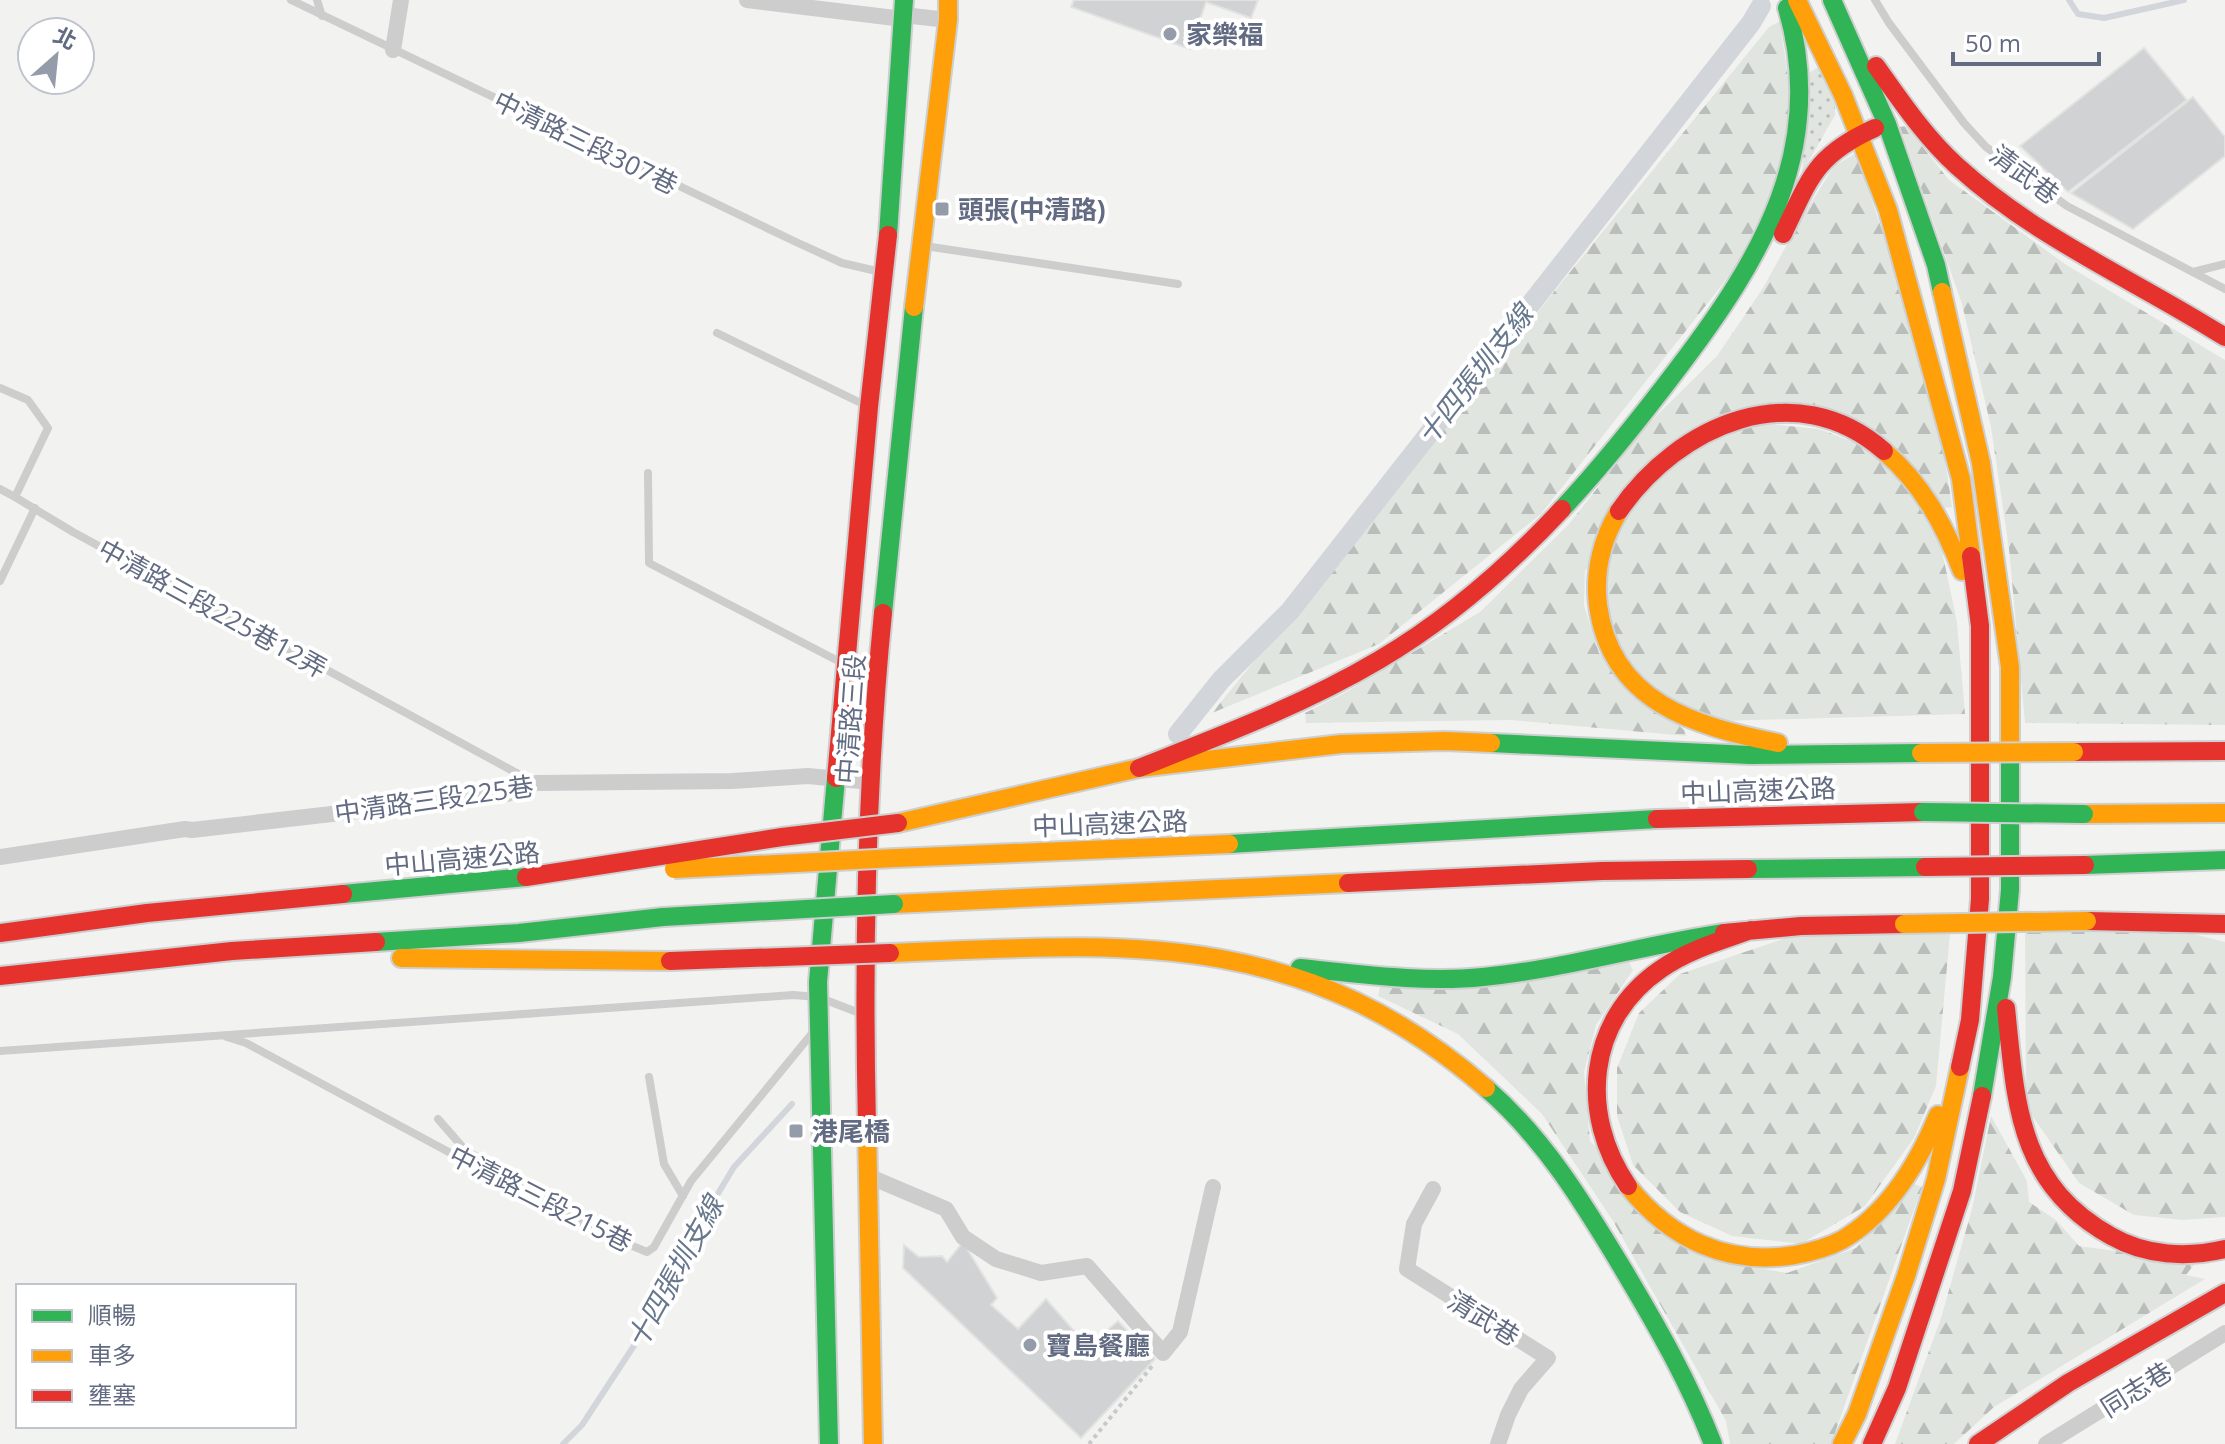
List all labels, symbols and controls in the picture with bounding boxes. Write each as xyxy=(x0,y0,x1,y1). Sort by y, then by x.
north arrow xyxy=(16,16,96,96)
place label: 家樂福 xyxy=(1186,16,1264,52)
scale bar xyxy=(1953,16,2099,66)
text: 北 xyxy=(49,19,82,56)
marker: 家樂福 xyxy=(1161,25,1179,43)
text: 50 m xyxy=(1965,26,2021,59)
street label: 中清路三段307巷 xyxy=(488,82,684,202)
street label: 清武巷 xyxy=(1983,136,2067,212)
place label: 頭張(中清路) xyxy=(958,191,1106,227)
marker: 頭張(中清路) xyxy=(933,200,951,218)
water label: 十四張圳支線 xyxy=(1407,294,1543,452)
street label: 中清路三段225巷12弄 xyxy=(92,530,334,686)
street label: 中清路三段 xyxy=(828,653,872,785)
street label: 中清路三段225巷 xyxy=(332,767,536,831)
street label: 中山高速公路 xyxy=(1679,769,1837,811)
street label: 中山高速公路 xyxy=(1031,802,1189,844)
street label: 中山高速公路 xyxy=(383,833,541,883)
place label: 港尾橋 xyxy=(812,1113,890,1149)
marker: 港尾橋 xyxy=(787,1122,805,1140)
street label: 中清路三段215巷 xyxy=(443,1136,639,1260)
water label: 十四張圳支線 xyxy=(617,1187,733,1355)
street label: 清武巷 xyxy=(1441,1282,1527,1354)
legend xyxy=(16,1284,296,1428)
text: 順暢 xyxy=(88,1298,136,1331)
place label: 寶島餐廳 xyxy=(1046,1327,1150,1363)
marker: 寶島餐廳 xyxy=(1021,1336,1039,1354)
text: 車多 xyxy=(88,1338,136,1371)
street label: 同志巷 xyxy=(2093,1353,2179,1425)
text: 壅塞 xyxy=(88,1378,136,1411)

